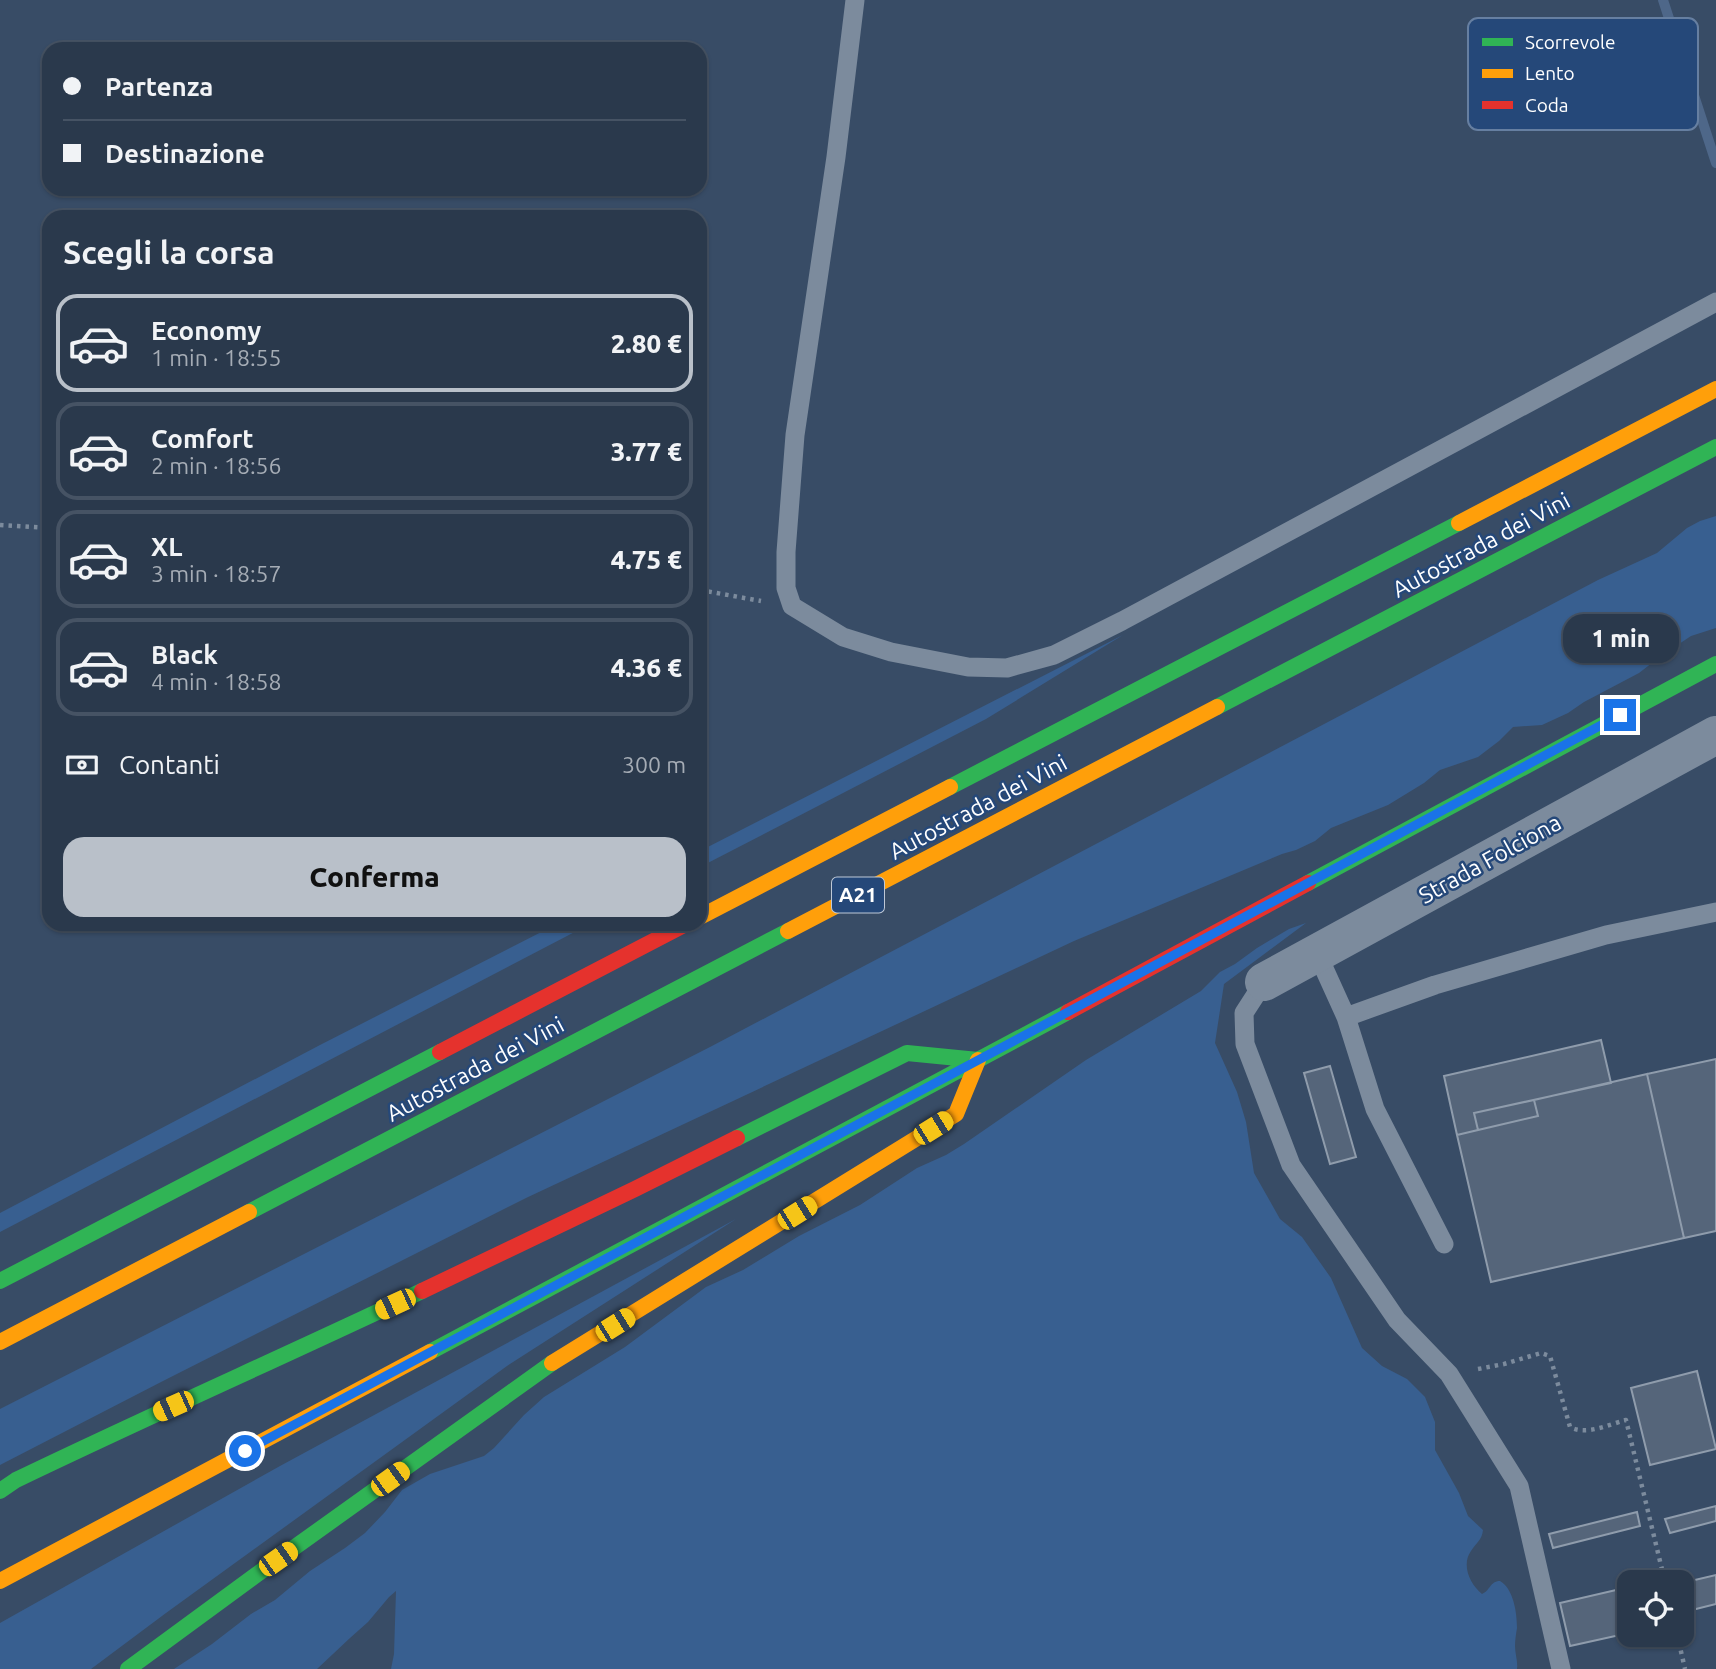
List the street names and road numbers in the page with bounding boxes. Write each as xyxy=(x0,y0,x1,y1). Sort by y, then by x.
street label: Autostrada dei Vini xyxy=(1388,487,1574,602)
street label: Autostrada dei Vini xyxy=(885,749,1071,864)
street label: Strada Folciona xyxy=(1414,809,1565,908)
road number: A21 xyxy=(832,878,884,912)
street label: Autostrada dei Vini xyxy=(382,1011,568,1126)

